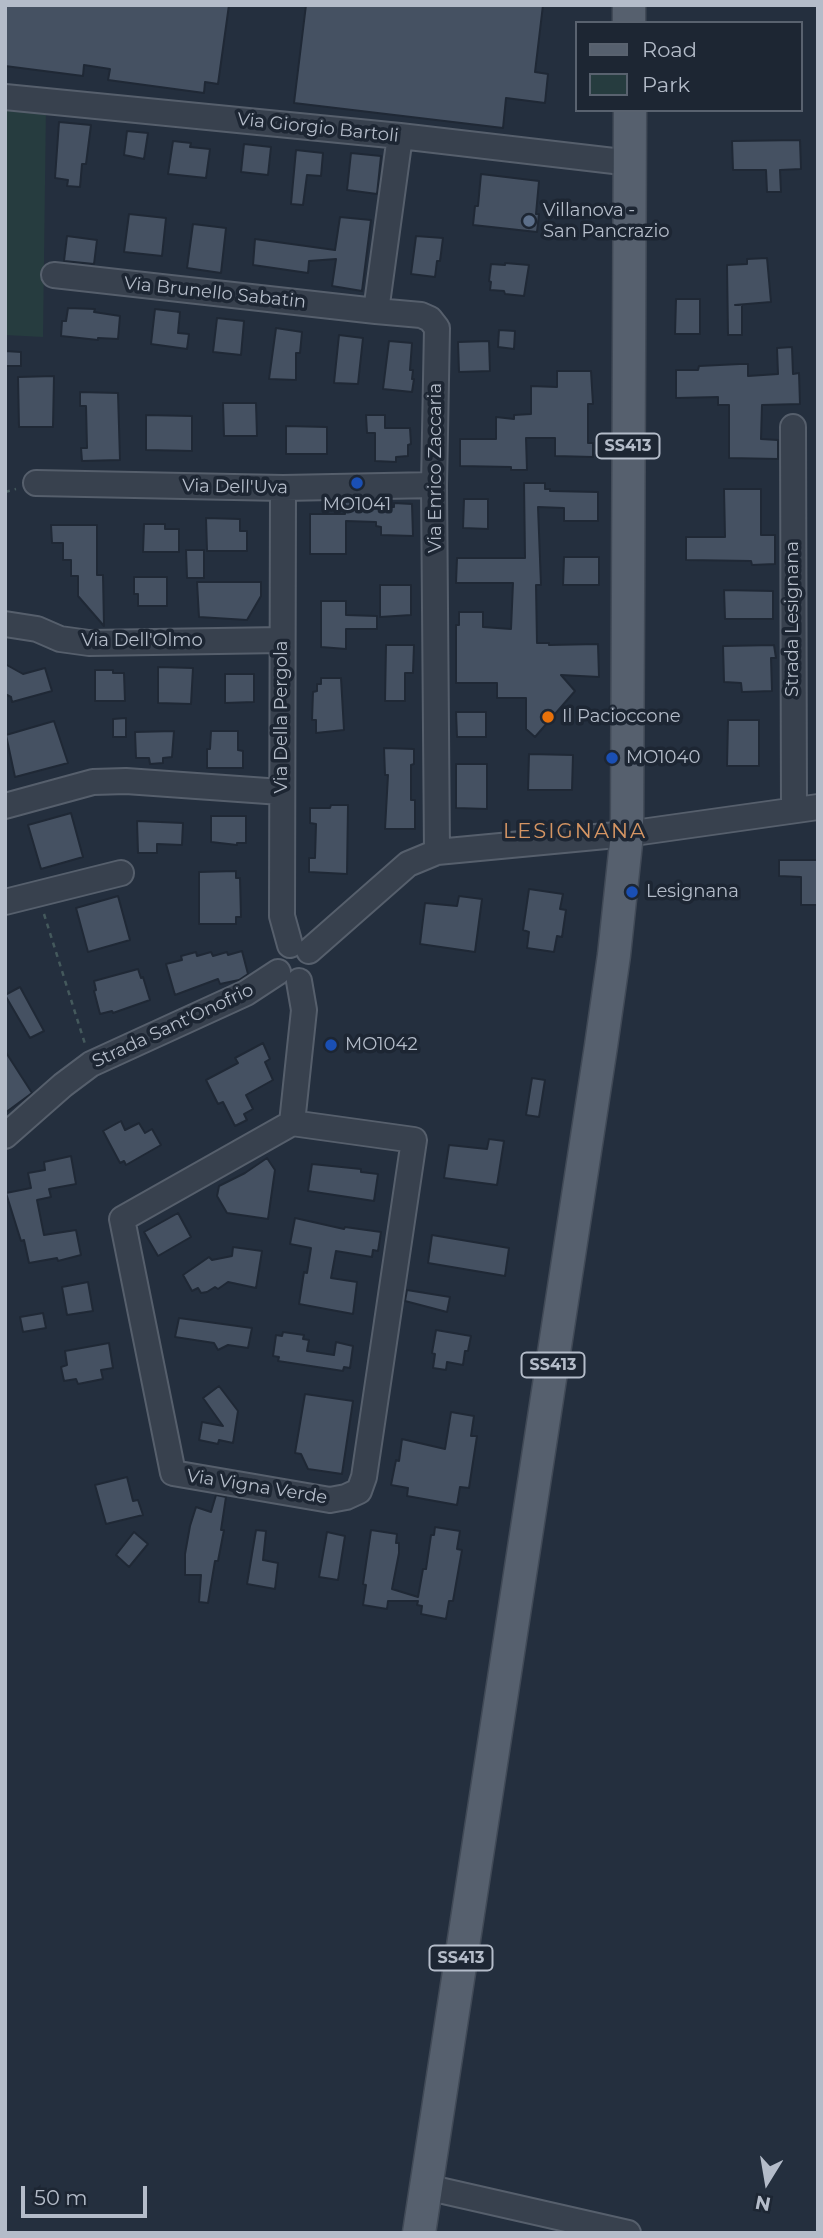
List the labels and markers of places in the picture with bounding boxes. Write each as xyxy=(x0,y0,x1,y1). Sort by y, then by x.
place label: Villanova - San Pancrazio xyxy=(543,200,670,242)
marker: Villanova - San Pancrazio xyxy=(521,213,537,229)
marker: MO1041 xyxy=(349,475,365,491)
place label: MO1041 xyxy=(323,494,391,516)
place label: Il Pacioccone xyxy=(562,706,681,728)
marker: Il Pacioccone xyxy=(540,709,556,725)
place label: MO1040 xyxy=(626,747,700,769)
marker: MO1040 xyxy=(604,750,620,766)
place label: Lesignana xyxy=(646,881,739,903)
marker: Lesignana xyxy=(624,884,640,900)
place label: MO1042 xyxy=(345,1034,418,1056)
marker: MO1042 xyxy=(323,1037,339,1053)

